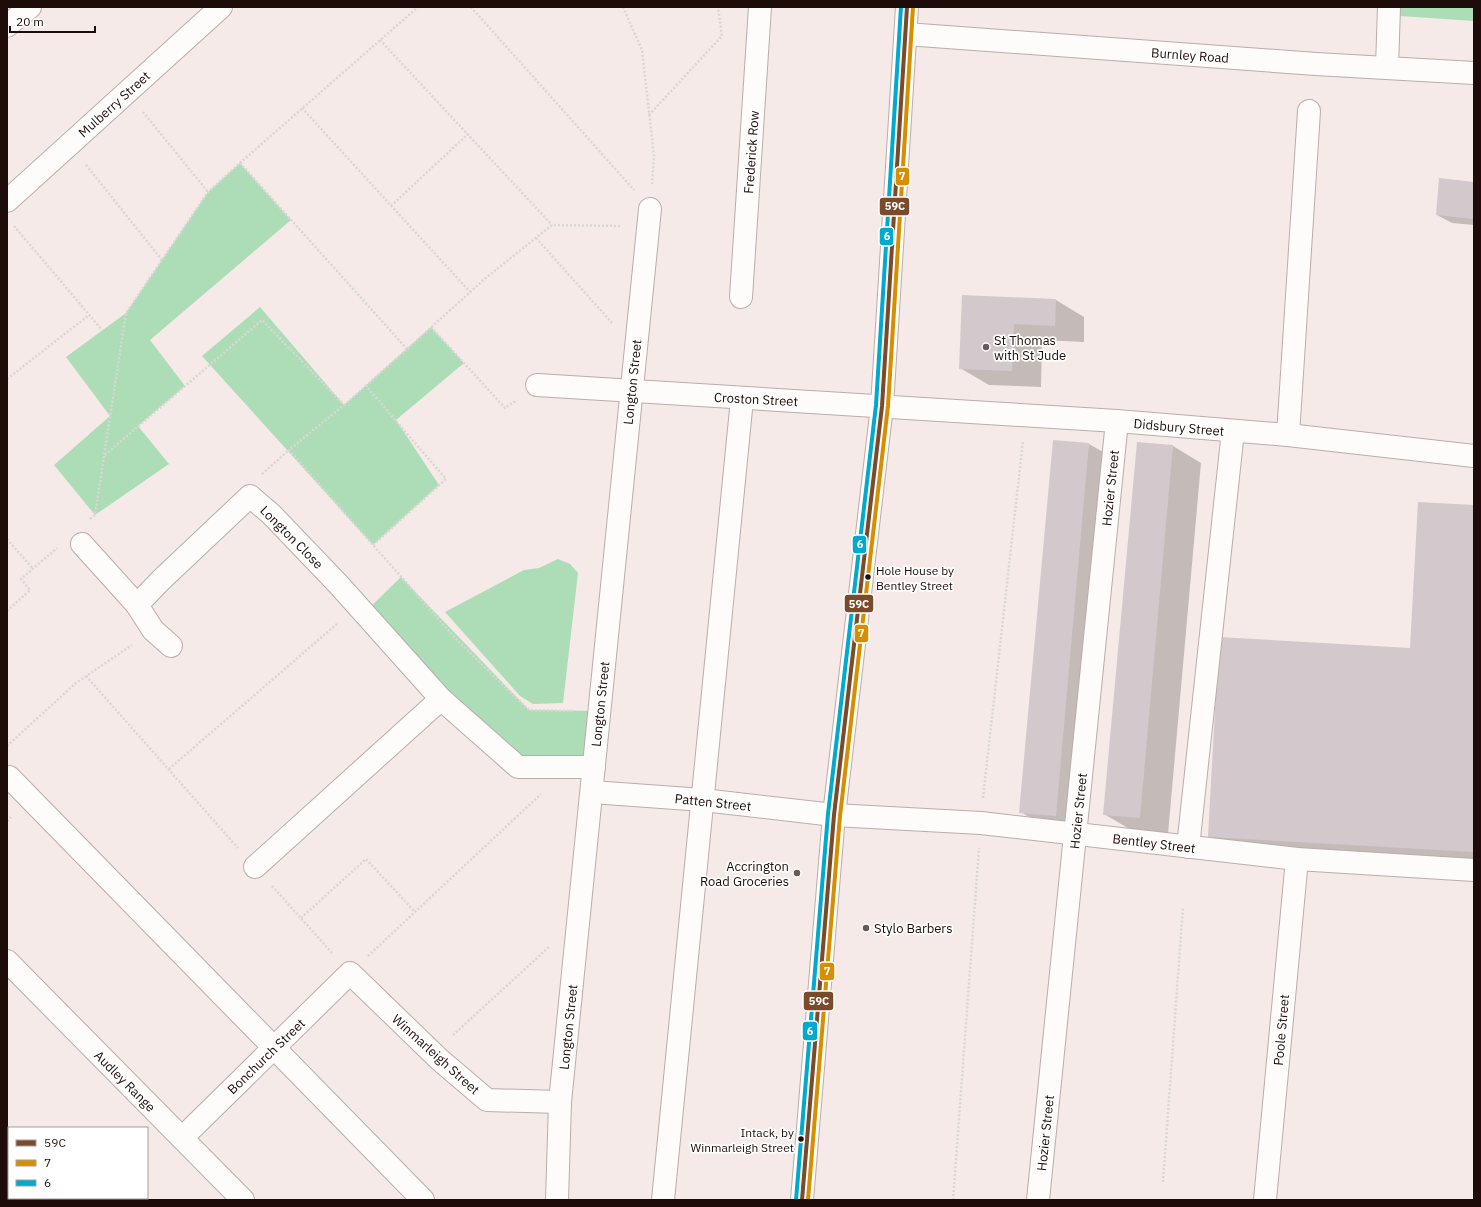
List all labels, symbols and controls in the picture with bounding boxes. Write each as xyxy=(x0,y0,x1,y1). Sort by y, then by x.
scale bar xyxy=(10,8,95,34)
text: 20 m xyxy=(16,14,44,29)
street label: Burnley Road xyxy=(1150,44,1230,67)
street label: Mulberry Street xyxy=(75,68,154,141)
street label: Frederick Row xyxy=(740,110,763,194)
line badge: 7 xyxy=(895,167,910,186)
text: 7 xyxy=(899,169,906,183)
line badge: 59C xyxy=(879,197,910,216)
text: 59C xyxy=(885,199,905,213)
line badge: 6 xyxy=(879,227,894,246)
text: 6 xyxy=(884,229,891,243)
place label: St Thomas with St Jude xyxy=(994,332,1066,364)
street label: Longton Street xyxy=(620,338,645,426)
marker: St Thomas with St Jude xyxy=(981,342,991,352)
street label: Croston Street xyxy=(713,389,798,410)
street label: Didsbury Street xyxy=(1133,415,1225,440)
street label: Hozier Street xyxy=(1098,449,1123,527)
street label: Longton Close xyxy=(256,502,327,573)
line badge: 6 xyxy=(852,535,867,554)
text: 6 xyxy=(857,537,864,551)
place label: Hole House by Bentley Street xyxy=(876,563,954,593)
marker: Hole House by Bentley Street xyxy=(863,572,873,582)
line badge: 59C xyxy=(844,594,874,613)
text: 59C xyxy=(849,597,869,611)
line badge: 7 xyxy=(854,624,869,643)
text: 7 xyxy=(858,626,865,640)
street label: Longton Street xyxy=(588,660,613,748)
street label: Hozier Street xyxy=(1066,772,1091,850)
street label: Patten Street xyxy=(674,790,752,815)
street label: Bentley Street xyxy=(1112,830,1196,857)
place label: Accrington Road Groceries xyxy=(700,858,789,890)
marker: Accrington Road Groceries xyxy=(792,868,802,878)
place label: Stylo Barbers xyxy=(874,920,952,937)
marker: Stylo Barbers xyxy=(861,923,871,933)
line badge: 7 xyxy=(819,962,835,981)
text: 7 xyxy=(824,964,831,978)
street label: Longton Street xyxy=(556,983,581,1071)
line badge: 59C xyxy=(803,991,834,1011)
text: 59C xyxy=(809,994,829,1008)
street label: Poole Street xyxy=(1270,994,1293,1066)
street label: Winmarleigh Street xyxy=(388,1011,483,1098)
street label: Bonchurch Street xyxy=(224,1015,309,1098)
line badge: 6 xyxy=(802,1021,818,1041)
text: 6 xyxy=(807,1024,814,1038)
street label: Audley Range xyxy=(90,1047,159,1116)
street label: Hozier Street xyxy=(1033,1094,1058,1172)
place label: Intack, by Winmarleigh Street xyxy=(690,1125,794,1155)
legend xyxy=(8,1127,148,1199)
marker: Intack, by Winmarleigh Street xyxy=(796,1134,806,1144)
text: 59C xyxy=(44,1135,66,1150)
text: 7 xyxy=(44,1155,51,1170)
text: 6 xyxy=(44,1175,51,1190)

